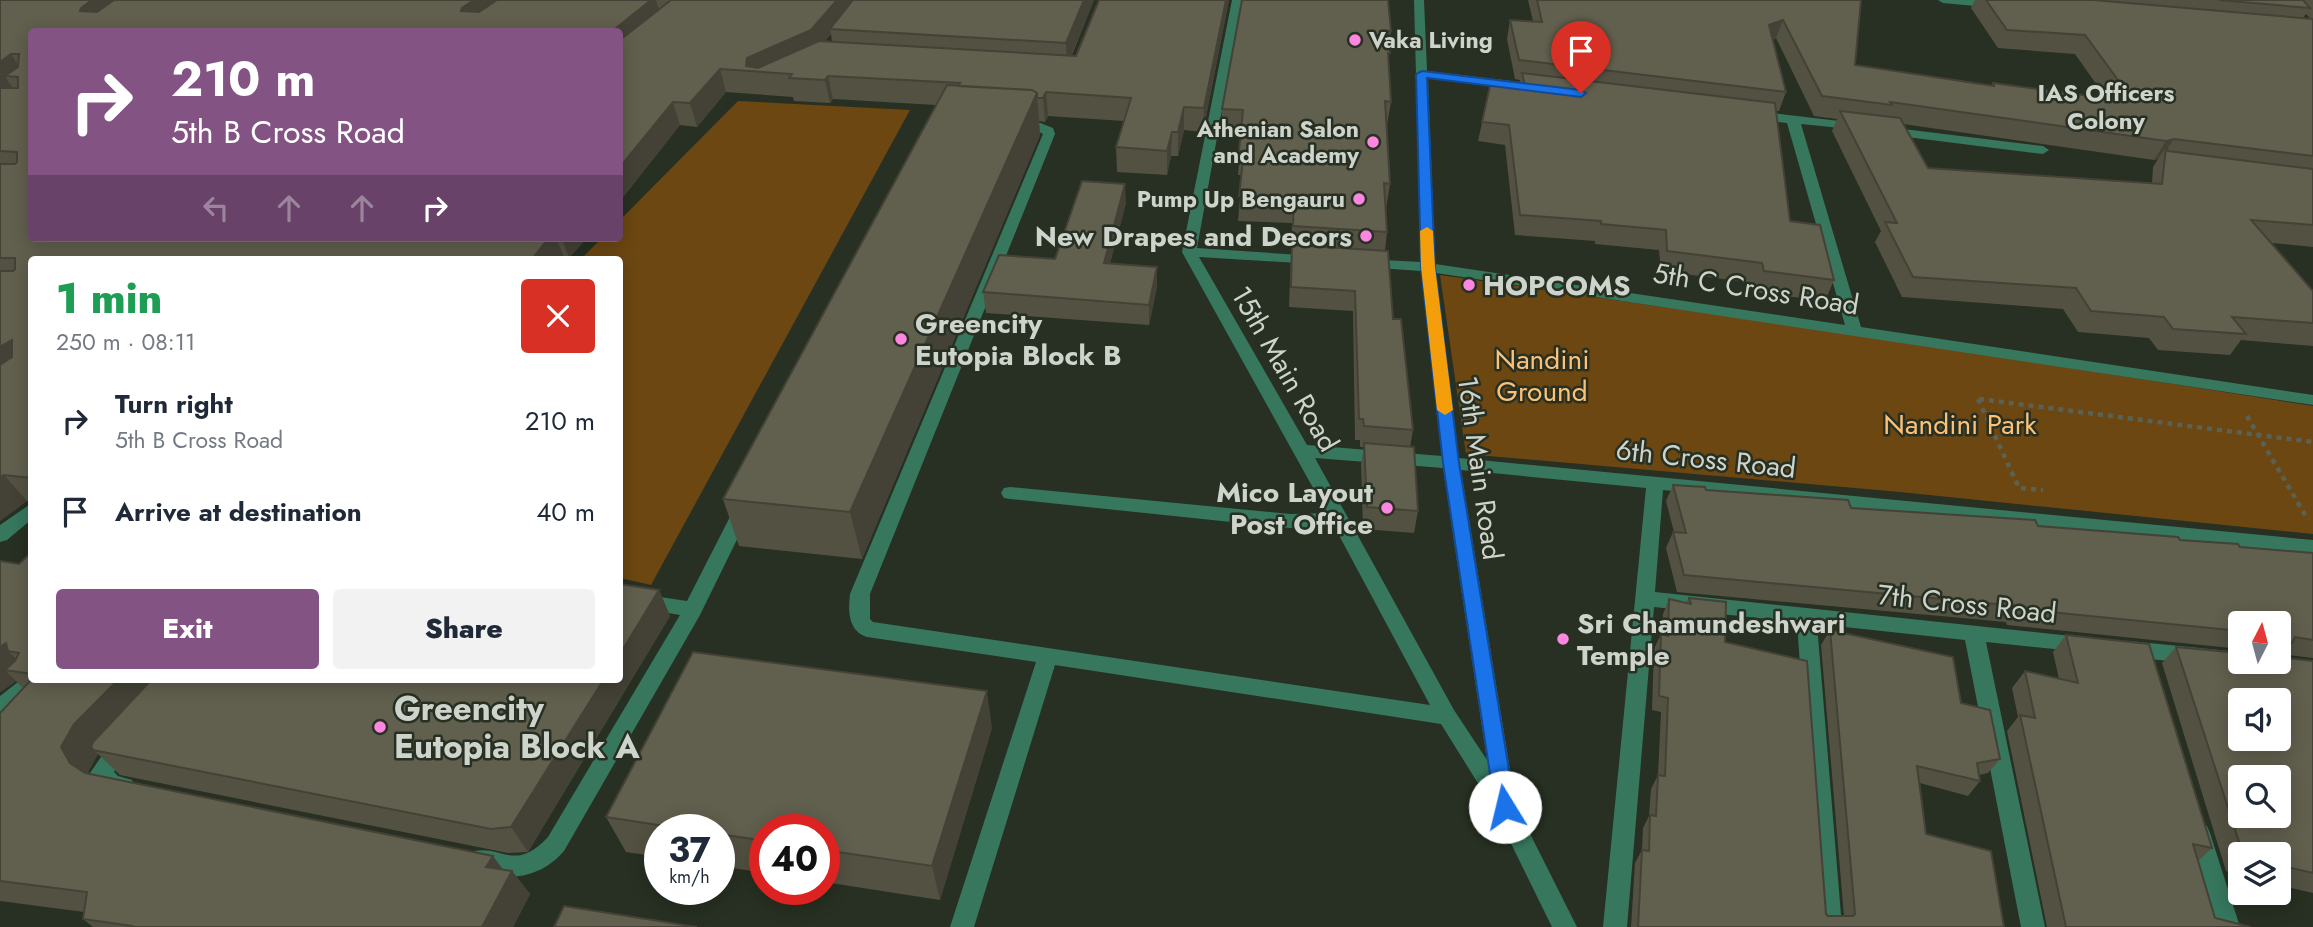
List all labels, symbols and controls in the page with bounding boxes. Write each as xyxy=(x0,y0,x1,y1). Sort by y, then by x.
pin xyxy=(1551,21,1611,93)
place label: Vaka Living xyxy=(1368,23,1493,57)
marker: Vaka Living xyxy=(1347,32,1363,48)
icon: arrive xyxy=(1562,32,1600,70)
text: 210 m xyxy=(171,44,315,114)
icon: right xyxy=(56,56,147,147)
district label: IAS Officers Colony xyxy=(2038,75,2174,138)
text: 5th B Cross Road xyxy=(171,109,405,155)
place label: Athenian Salon and Academy xyxy=(1196,112,1360,172)
marker: Athenian Salon and Academy xyxy=(1365,134,1381,150)
place label: Pump Up Bengauru xyxy=(1137,182,1345,216)
icon: left xyxy=(197,189,235,227)
icon: ahead xyxy=(270,189,308,227)
icon: ahead xyxy=(343,189,381,227)
icon: right xyxy=(416,189,454,227)
marker: Pump Up Bengauru xyxy=(1351,191,1367,207)
place label: New Drapes and Decors xyxy=(1035,216,1352,257)
marker: New Drapes and Decors xyxy=(1358,228,1374,244)
street label: 5th C Cross Road xyxy=(1650,252,1862,326)
place label: HOPCOMS xyxy=(1483,265,1631,306)
text: 1 min xyxy=(56,268,162,329)
marker: HOPCOMS xyxy=(1461,277,1477,293)
button: close xyxy=(521,279,595,353)
street label: 15th Main Road xyxy=(1221,279,1349,459)
place label: Greencity Eutopia Block B xyxy=(915,303,1122,376)
text: 250 m · 08:11 xyxy=(56,325,195,359)
marker: Greencity Eutopia Block B xyxy=(893,331,909,347)
park label: Nandini Ground xyxy=(1494,339,1590,412)
street label: 16th Main Road xyxy=(1447,373,1513,563)
text: Turn right xyxy=(115,385,233,423)
icon: right xyxy=(56,402,94,440)
text: 210 m xyxy=(525,402,595,440)
park label: Nandini Park xyxy=(1883,404,2037,445)
text: 5th B Cross Road xyxy=(115,423,283,457)
street label: 6th Cross Road xyxy=(1614,429,1798,489)
place label: Mico Layout Post Office xyxy=(1216,472,1373,545)
icon: arrive xyxy=(56,493,94,531)
text: Arrive at destination xyxy=(115,493,362,531)
text: 40 m xyxy=(536,493,595,531)
marker: Mico Layout Post Office xyxy=(1379,500,1395,516)
street label: 7th Cross Road xyxy=(1876,574,2058,634)
button: Exit xyxy=(56,589,319,669)
button: Share xyxy=(333,589,595,669)
place label: Sri Chamundeshwari Temple xyxy=(1577,603,1845,676)
north arrow xyxy=(2228,611,2291,674)
map controls xyxy=(2228,611,2291,905)
marker: Sri Chamundeshwari Temple xyxy=(1555,631,1571,647)
place label: Greencity Eutopia Block A xyxy=(394,685,641,770)
button: sound xyxy=(2228,688,2291,751)
marker: Greencity Eutopia Block A xyxy=(372,719,388,735)
button: search xyxy=(2228,765,2291,828)
position arrow xyxy=(1468,770,1542,844)
speed limit sign: 40 xyxy=(749,814,840,905)
text: 37 xyxy=(668,825,711,875)
button: layers xyxy=(2228,842,2291,905)
text: km/h xyxy=(669,864,710,890)

